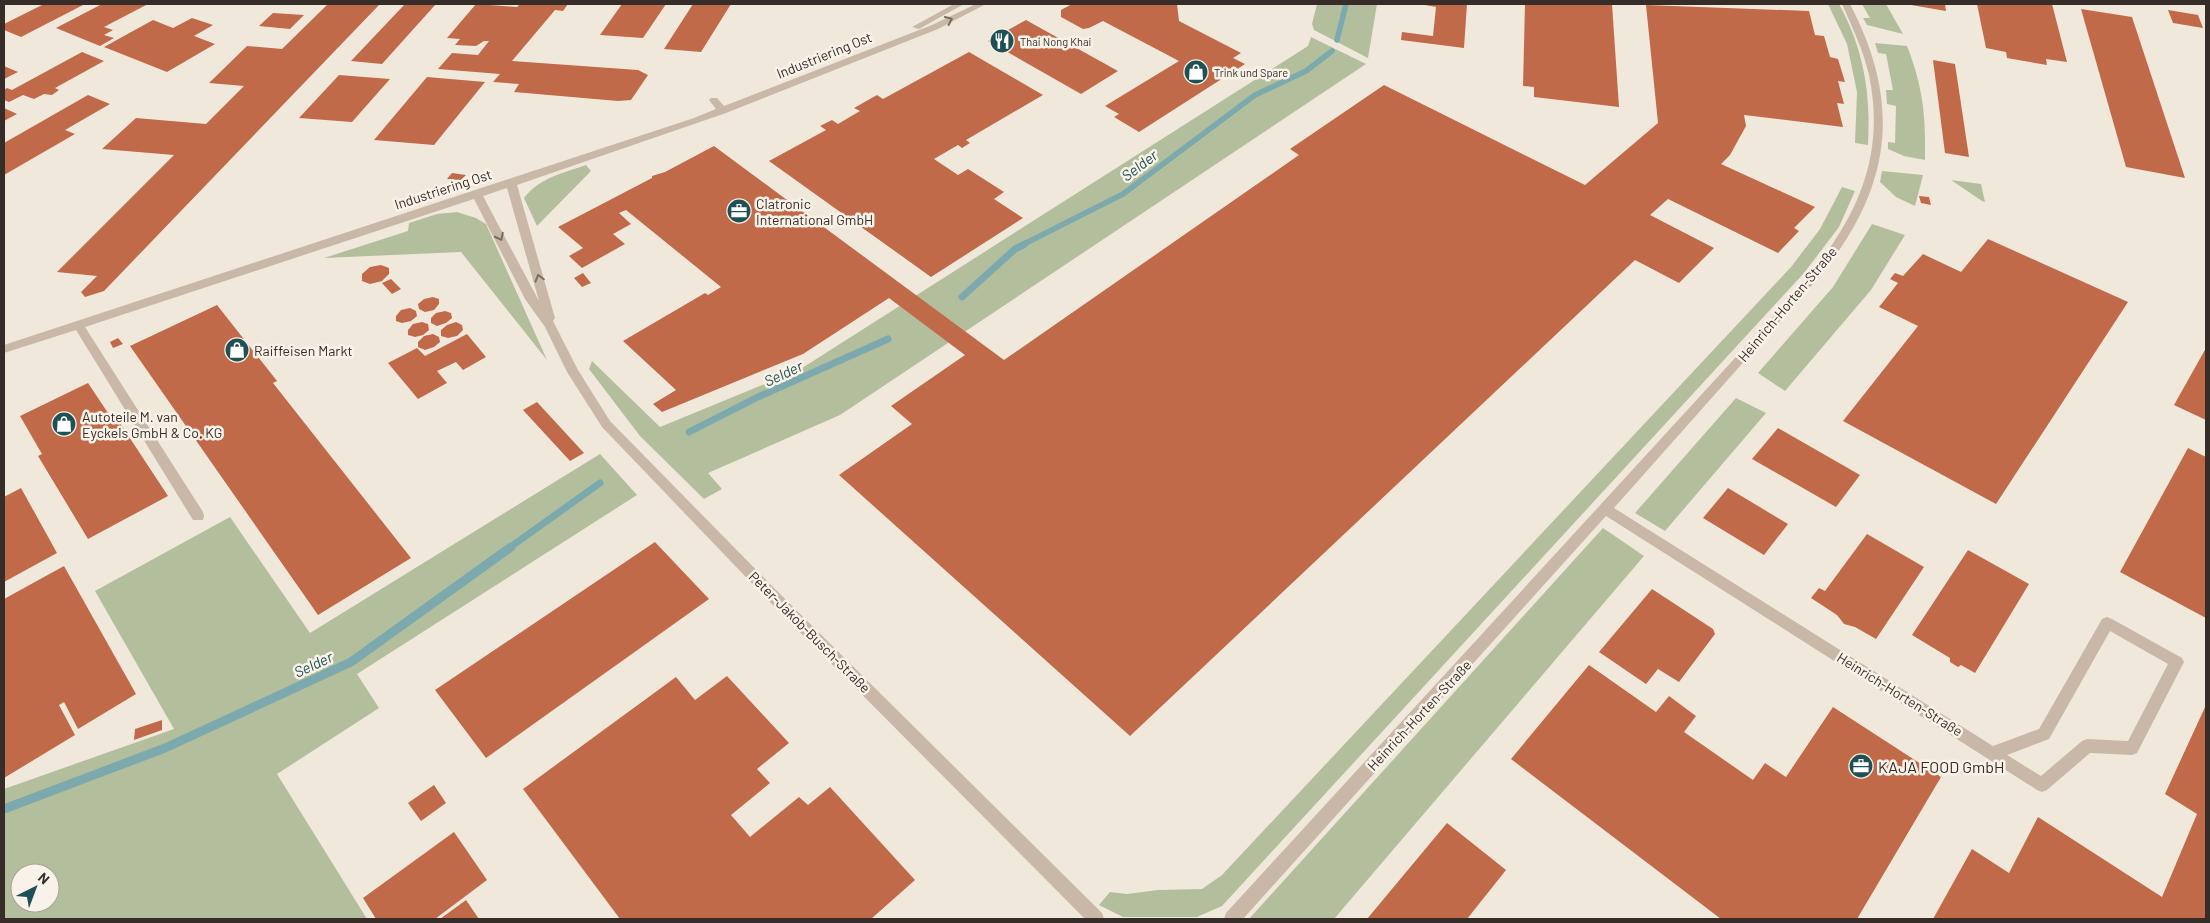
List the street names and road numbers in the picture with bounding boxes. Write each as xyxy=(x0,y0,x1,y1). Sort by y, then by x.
street label: Industriering Ost xyxy=(774,28,874,82)
street label: Industriering Ost xyxy=(392,165,494,213)
street label: Heinrich-Horten-Straße xyxy=(1734,243,1840,365)
street label: Peter-Jakob-Busch-Straße xyxy=(746,568,874,696)
street label: Heinrich-Horten-Straße xyxy=(1834,648,1966,740)
street label: Heinrich-Horten-Straße xyxy=(1363,656,1475,774)

